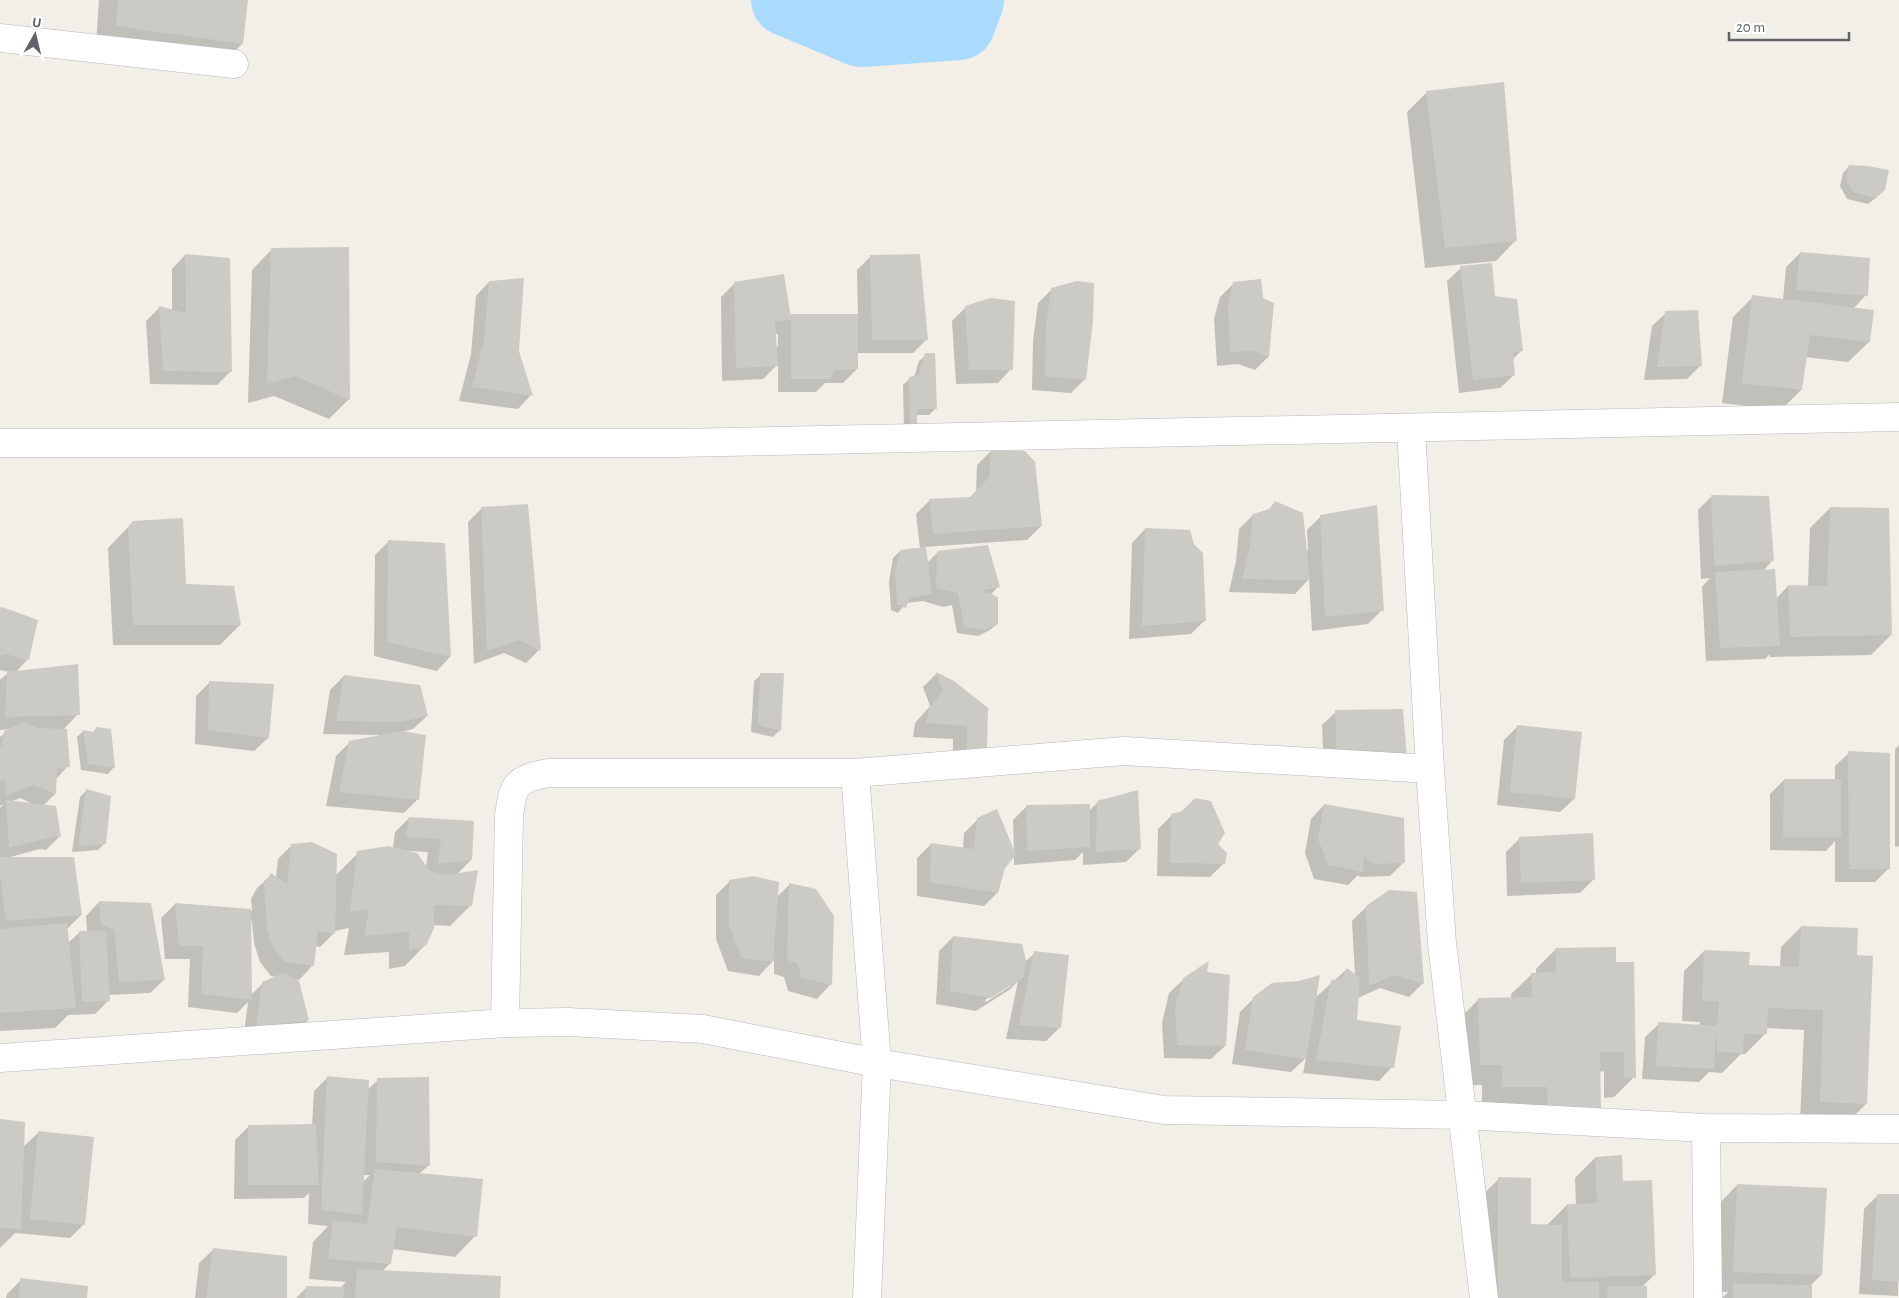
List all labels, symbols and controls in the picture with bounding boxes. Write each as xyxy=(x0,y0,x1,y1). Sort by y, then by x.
north arrow xyxy=(10,10,60,60)
scale bar xyxy=(1729,10,1849,42)
text: U xyxy=(31,16,42,31)
text: 20 m xyxy=(1736,20,1765,35)

